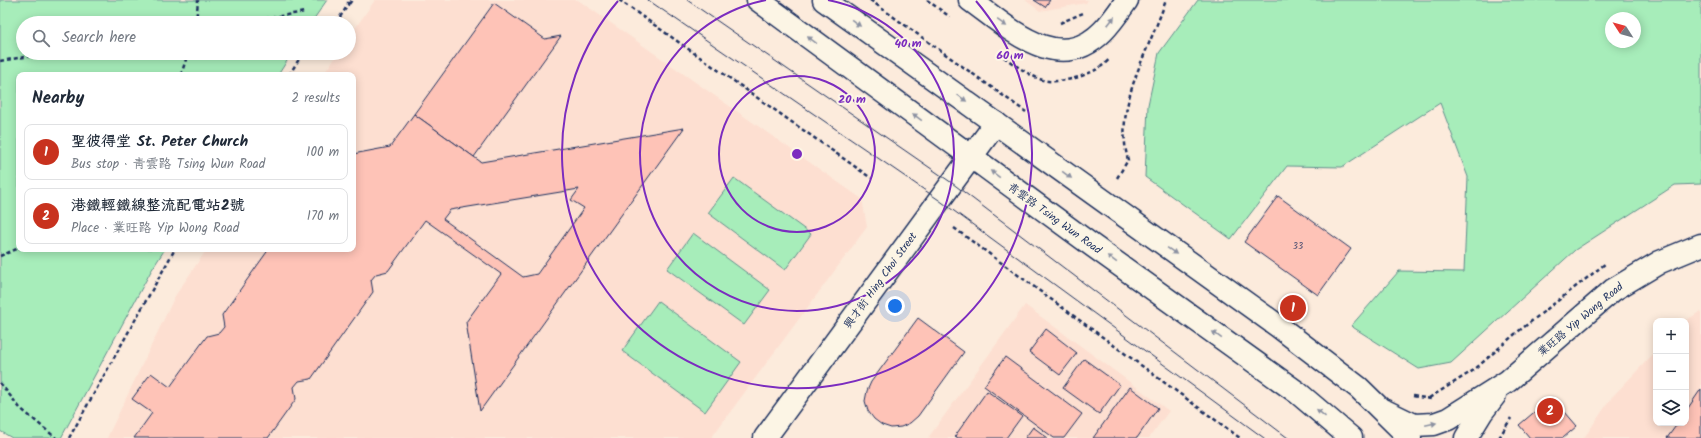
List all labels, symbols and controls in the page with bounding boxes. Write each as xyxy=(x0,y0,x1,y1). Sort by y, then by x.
north arrow xyxy=(1605,12,1641,48)
search box xyxy=(16,16,356,60)
one-way arrow xyxy=(1107,16,1115,27)
one-way arrow xyxy=(851,19,861,27)
one-way arrow xyxy=(997,19,1007,27)
text: Search here xyxy=(62,26,136,50)
icon: search xyxy=(30,27,52,49)
text: 40 m xyxy=(894,34,922,53)
one-way arrow xyxy=(807,35,818,44)
text: 60 m xyxy=(996,46,1024,65)
text: Nearby xyxy=(32,85,84,112)
text: 2 results xyxy=(292,88,340,109)
text: 20 m xyxy=(838,90,866,109)
one-way arrow xyxy=(957,94,967,102)
one-way arrow xyxy=(912,113,922,121)
text: 聖彼得堂 St. Peter Church xyxy=(71,130,248,154)
text: 1 xyxy=(44,142,48,163)
text: 100 m xyxy=(306,142,339,163)
centre of rings xyxy=(790,147,804,161)
text: Bus stop · 青雲路 Tsing Wun Road xyxy=(71,154,265,175)
one-way arrow xyxy=(990,170,1001,179)
one-way arrow xyxy=(1062,171,1072,179)
street label: 青雲路 Tsing Wun Road xyxy=(1004,179,1106,259)
text: 港鐵輕鐵線整流配電站2號 xyxy=(71,194,245,218)
text: 2 xyxy=(42,206,50,227)
text: 170 m xyxy=(307,206,339,227)
text: Place · 業旺路 Yip Wong Road xyxy=(71,218,239,239)
street label: 興才街 Hing Choi Street xyxy=(840,228,922,333)
house number: 33 xyxy=(1293,239,1303,254)
one-way arrow xyxy=(1167,247,1178,255)
one-way arrow xyxy=(1106,255,1117,263)
street label: 業旺路 Yip Wong Road xyxy=(1534,278,1628,361)
pin: 1 xyxy=(1280,293,1306,323)
your location xyxy=(885,296,905,316)
map controls xyxy=(1653,318,1689,426)
button: + xyxy=(1653,318,1689,354)
one-way arrow xyxy=(1212,331,1223,339)
button: − xyxy=(1653,354,1689,390)
button: layers xyxy=(1653,390,1689,426)
pin: 2 xyxy=(1537,396,1563,426)
one-way arrow xyxy=(1316,408,1327,417)
one-way arrow xyxy=(1424,421,1437,427)

